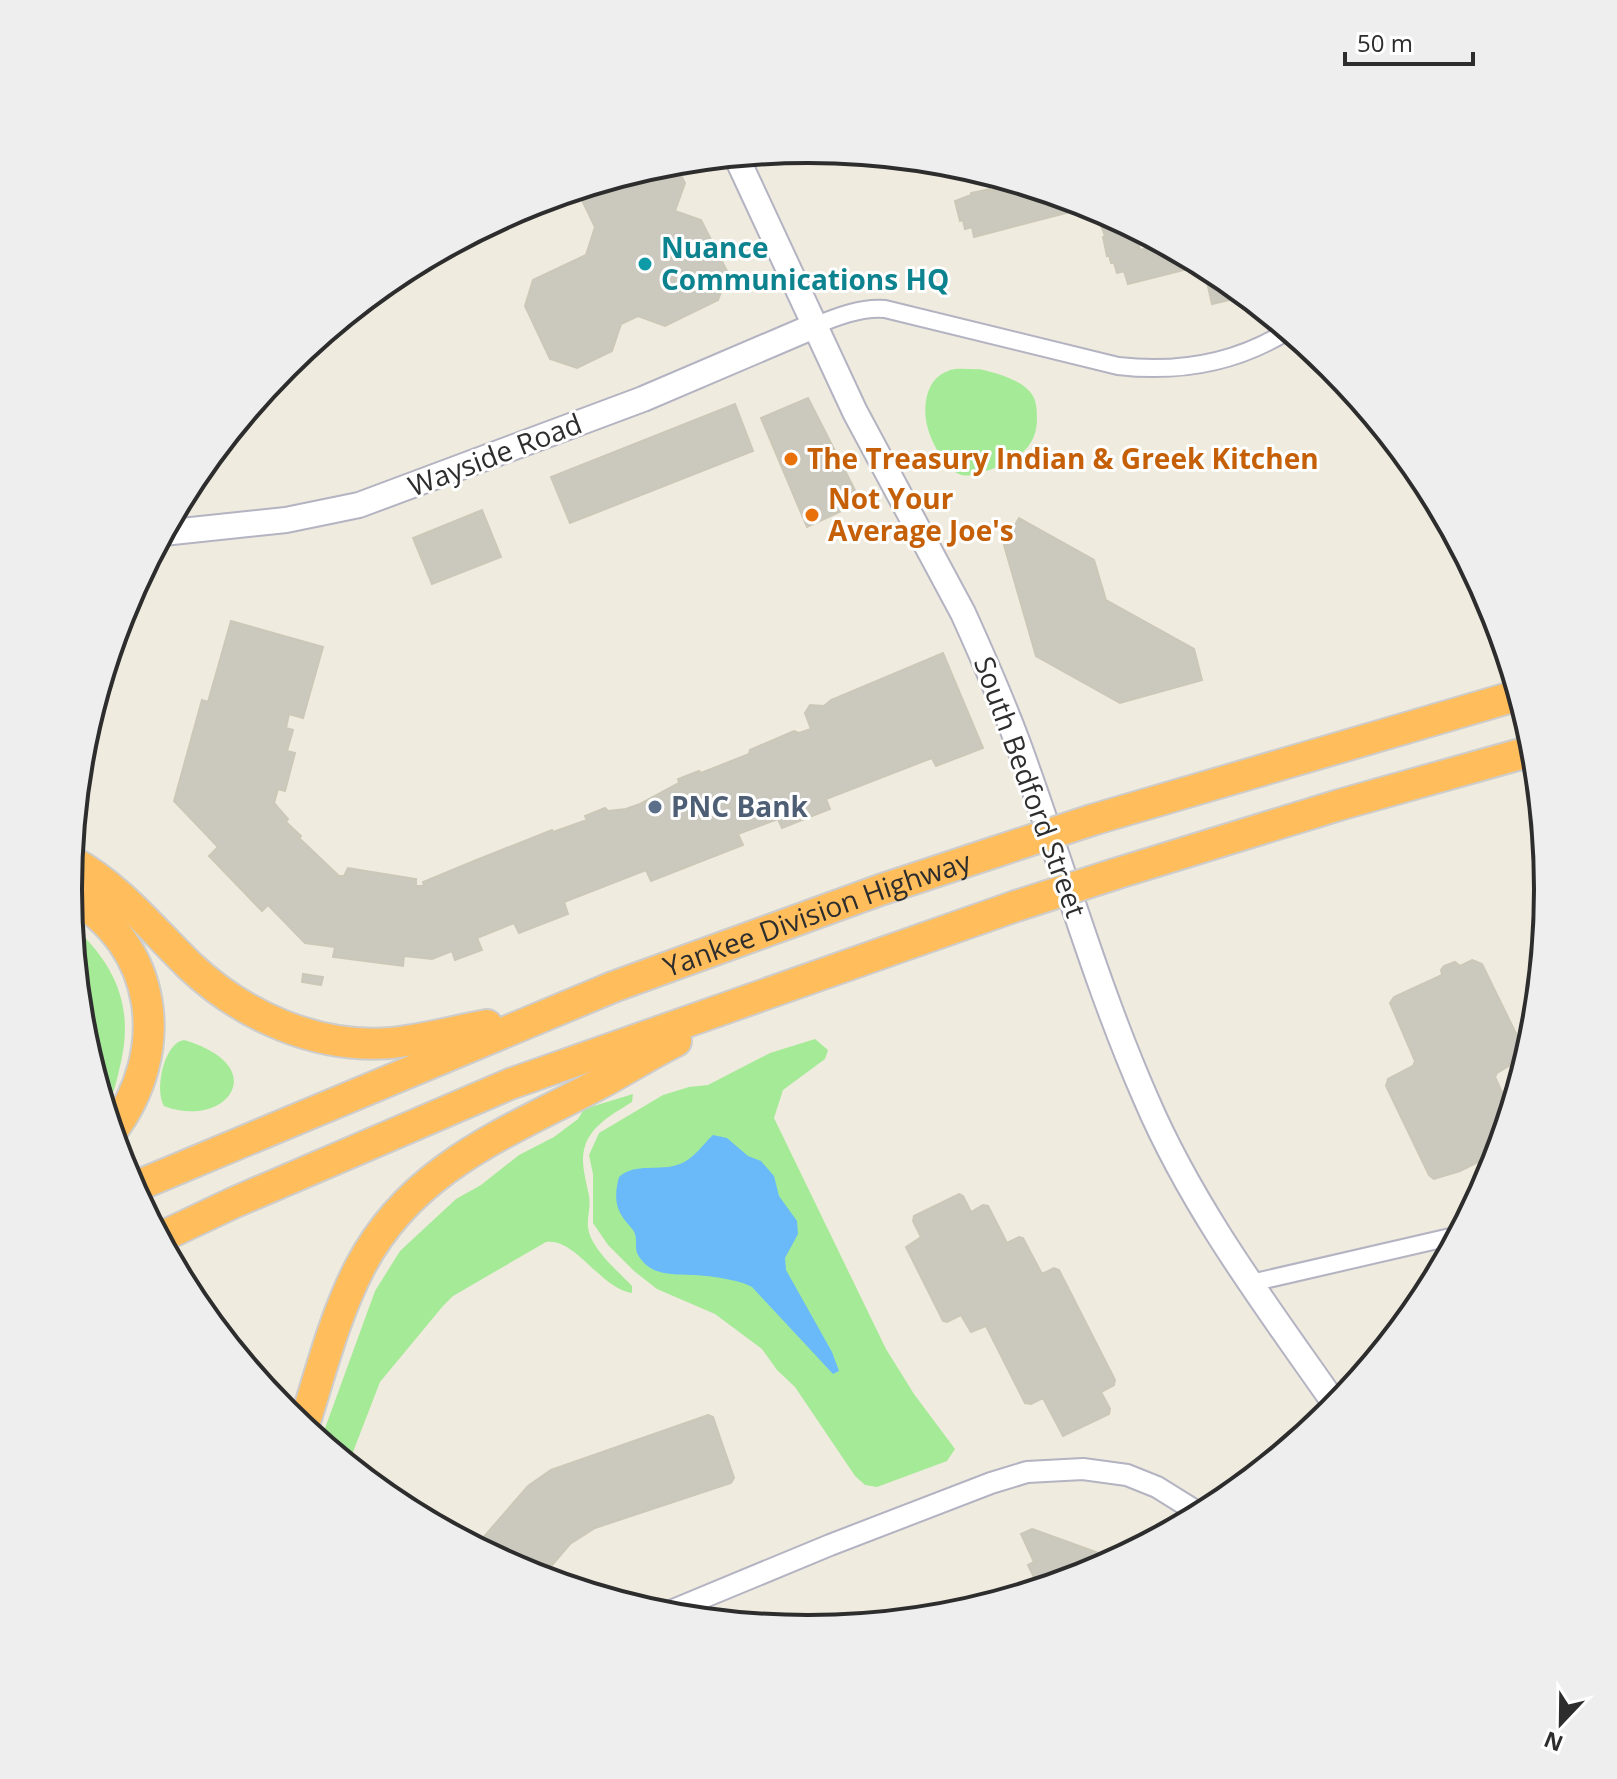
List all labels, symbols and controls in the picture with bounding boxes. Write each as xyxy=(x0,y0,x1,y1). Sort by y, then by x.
scale bar xyxy=(1345,16,1473,66)
text: 50 m xyxy=(1357,26,1413,59)
place label: Nuance Communications HQ xyxy=(661,228,949,298)
marker: Nuance Communications HQ xyxy=(636,255,654,273)
street label: Wayside Road xyxy=(403,404,587,505)
place label: The Treasury Indian & Greek Kitchen xyxy=(807,439,1319,477)
marker: The Treasury Indian & Greek Kitchen xyxy=(782,450,800,468)
place label: Not Your Average Joe's xyxy=(828,479,1014,549)
marker: Not Your Average Joe's xyxy=(803,506,821,524)
street label: South Bedford Street xyxy=(966,651,1096,922)
place label: PNC Bank xyxy=(671,787,809,825)
marker: PNC Bank xyxy=(646,798,664,816)
street label: Yankee Division Highway xyxy=(658,841,976,985)
north arrow xyxy=(1521,1683,1601,1763)
text: N xyxy=(1539,1725,1567,1760)

